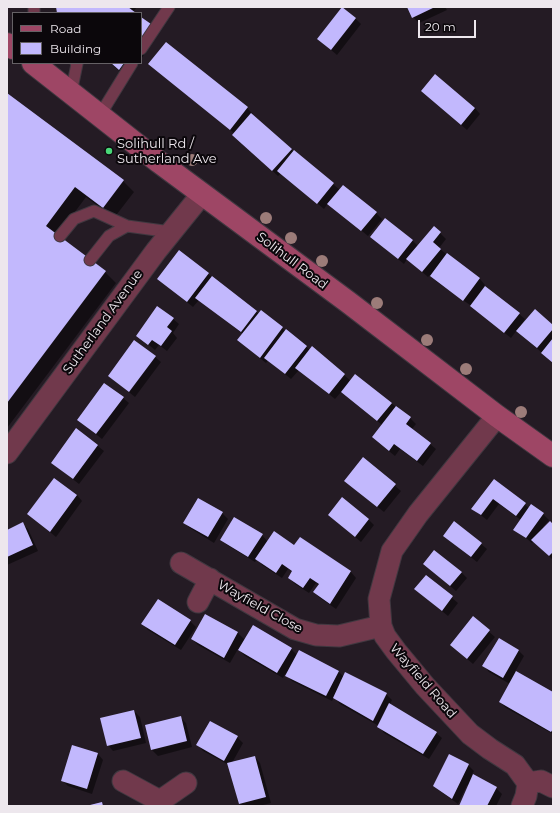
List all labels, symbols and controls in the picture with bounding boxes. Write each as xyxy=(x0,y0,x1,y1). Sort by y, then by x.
legend xyxy=(12,12,142,64)
scale bar xyxy=(420,12,478,38)
text: 20 m xyxy=(425,19,456,34)
text: Road xyxy=(50,21,81,36)
text: Building xyxy=(50,41,101,56)
place label: Solihull Rd / Sutherland Ave xyxy=(117,136,217,167)
marker: Solihull Rd / Sutherland Ave xyxy=(104,146,114,156)
street label: Solihull Road xyxy=(253,229,331,293)
street label: Sutherland Avenue xyxy=(60,267,146,377)
street label: Wayfield Close xyxy=(215,577,305,637)
street label: Wayfield Road xyxy=(386,641,460,721)

